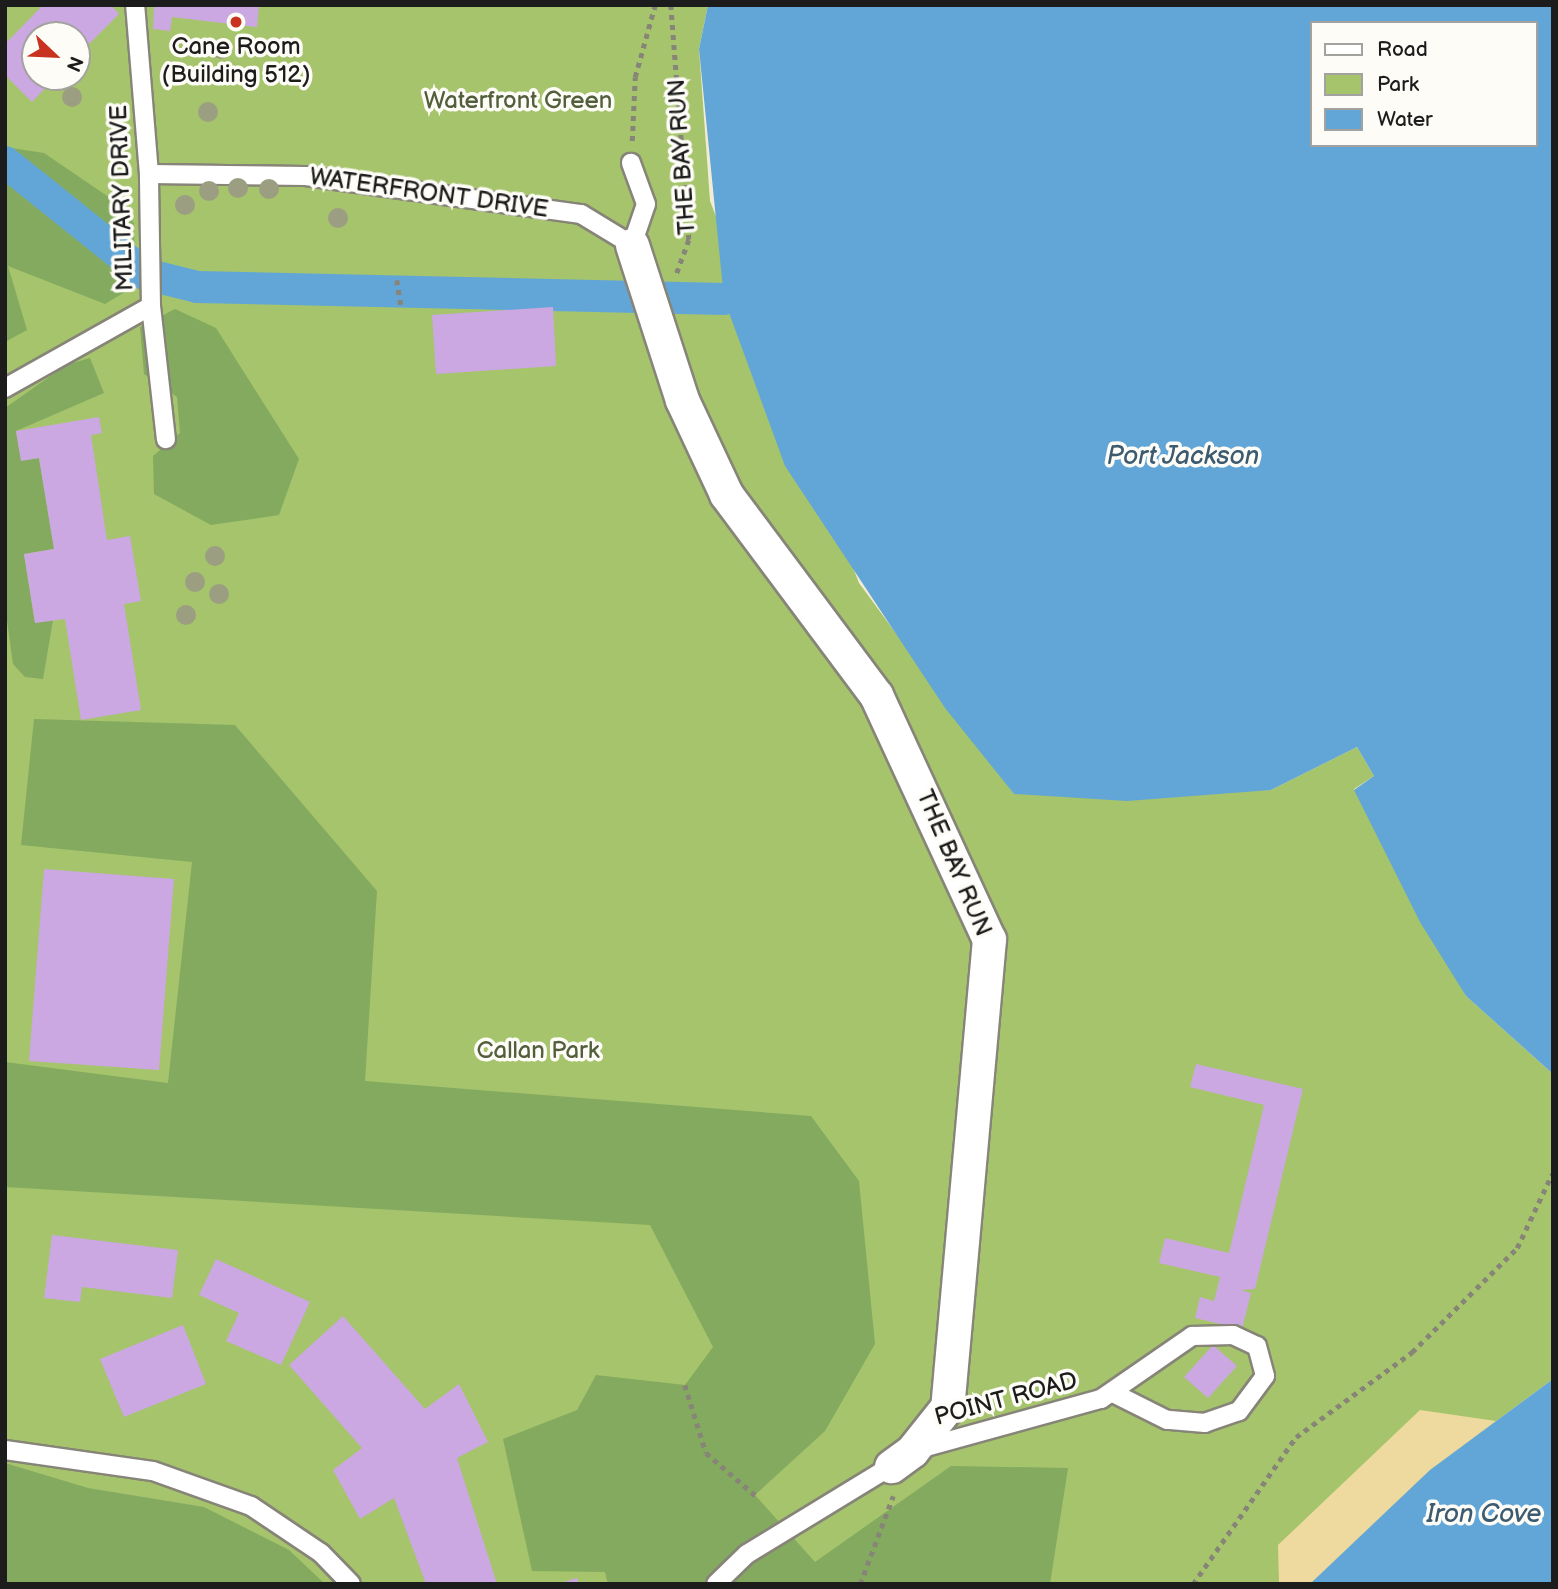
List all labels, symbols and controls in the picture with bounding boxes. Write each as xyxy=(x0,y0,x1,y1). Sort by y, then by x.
marker: Cane Room (Building 512) xyxy=(228,14,244,30)
north arrow xyxy=(21,21,91,91)
legend xyxy=(1310,21,1537,147)
place label: Cane Room (Building 512) xyxy=(162,33,310,89)
text: Road xyxy=(1377,37,1428,62)
text: N xyxy=(61,53,87,75)
text: Park xyxy=(1377,72,1419,97)
street label: THE BAY RUN xyxy=(662,78,702,236)
park label: Waterfront Green xyxy=(424,87,612,115)
street label: MILITARY DRIVE xyxy=(104,104,140,292)
text: Water xyxy=(1377,107,1433,132)
street label: WATERFRONT DRIVE xyxy=(308,162,550,224)
water label: Port Jackson xyxy=(1106,441,1260,473)
street label: THE BAY RUN xyxy=(910,785,998,941)
park label: Callan Park xyxy=(477,1037,599,1065)
street label: POINT ROAD xyxy=(931,1366,1081,1432)
water label: Iron Cove xyxy=(1427,1499,1541,1531)

